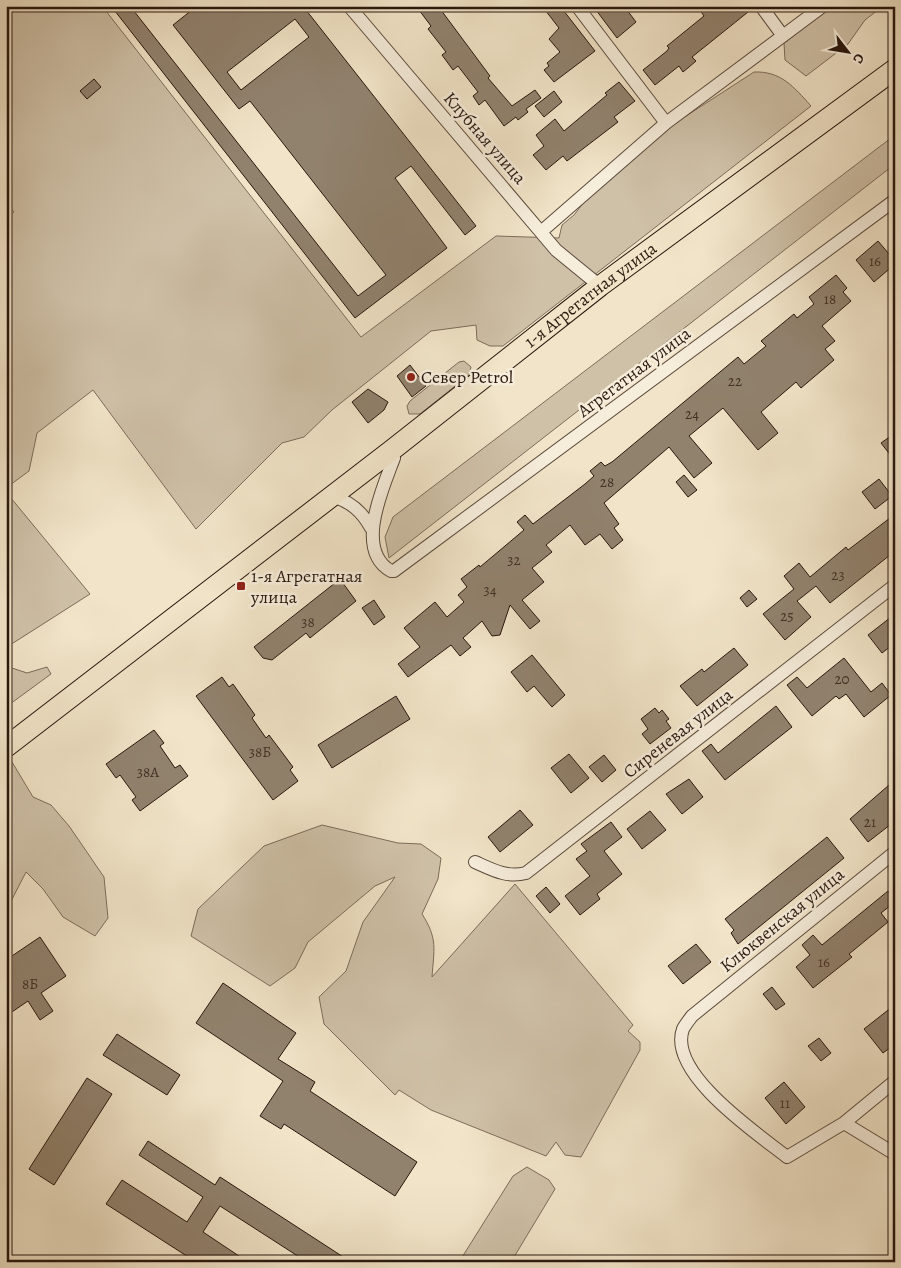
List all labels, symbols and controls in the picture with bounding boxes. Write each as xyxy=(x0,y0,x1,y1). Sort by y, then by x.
north arrow xyxy=(824,28,874,78)
text: С xyxy=(848,50,869,67)
street label: Клубная улица xyxy=(438,87,532,190)
street label: 1-я Агрегатная улица xyxy=(519,236,662,353)
house number: 16 xyxy=(869,251,881,271)
house number: 18 xyxy=(824,289,836,309)
street label: Агрегатная улица xyxy=(572,321,696,423)
place label: Север Petrol xyxy=(421,365,514,389)
marker: Север Petrol xyxy=(405,371,417,383)
house number: 22 xyxy=(728,371,742,391)
house number: 24 xyxy=(685,404,699,424)
house number: 28 xyxy=(600,472,614,492)
house number: 32 xyxy=(507,550,521,570)
place label: 1-я Агрегатная улица xyxy=(250,564,363,609)
house number: 23 xyxy=(831,565,845,585)
marker: 1-я Агрегатная улица xyxy=(235,580,247,592)
house number: 34 xyxy=(483,580,497,600)
house number: 25 xyxy=(780,606,794,626)
house number: 38 xyxy=(301,612,315,632)
house number: 20 xyxy=(834,669,850,689)
street label: Сиреневая улица xyxy=(618,682,738,783)
house number: 38Б xyxy=(249,742,271,762)
house number: 38А xyxy=(137,762,159,782)
house number: 21 xyxy=(864,812,876,832)
street label: Клюквенская улица xyxy=(715,862,850,978)
house number: 16 xyxy=(818,952,830,972)
house number: 8Б xyxy=(22,974,38,994)
house number: 11 xyxy=(780,1093,790,1113)

